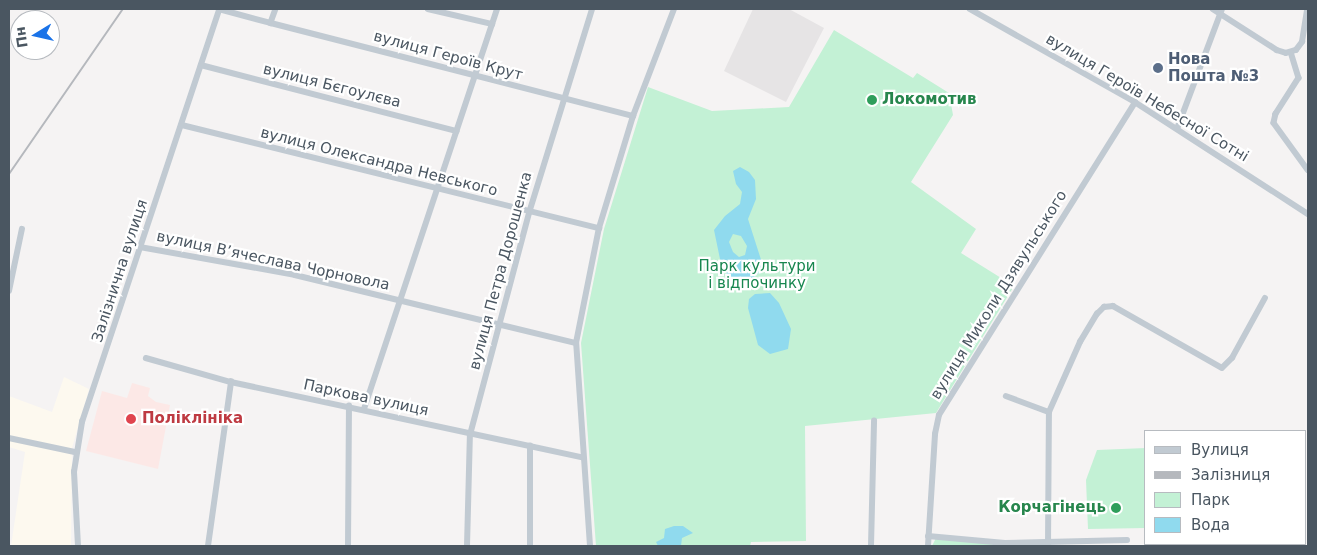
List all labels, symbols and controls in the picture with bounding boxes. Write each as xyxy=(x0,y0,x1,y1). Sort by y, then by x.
north arrow xyxy=(10,10,60,60)
text: Пн xyxy=(12,25,31,49)
street label: вулиця Героїв Крут xyxy=(371,27,525,85)
street label: вулиця Героїв Небесної Сотні xyxy=(1042,30,1252,166)
place label: Нова Пошта №3 xyxy=(1168,50,1259,85)
street label: вулиця Бєгоулєва xyxy=(261,60,403,112)
marker: Нова Пошта №3 xyxy=(1152,62,1164,74)
place label: Локомотив xyxy=(882,91,977,109)
marker: Локомотив xyxy=(866,94,878,106)
street label: вулиця Олександра Невського xyxy=(259,124,499,200)
street label: вулиця Петра Дорошенка xyxy=(466,170,536,372)
street label: вулиця Миколи Дзявульського xyxy=(927,187,1071,403)
street label: Залізнична вулиця xyxy=(88,197,152,345)
street label: вулиця Вʼячеслава Чорновола xyxy=(155,227,391,295)
park label: Парк культури і відпочинку xyxy=(698,257,816,292)
street label: Паркова вулиця xyxy=(302,376,430,420)
place label: Поліклініка xyxy=(142,410,243,428)
marker: Поліклініка xyxy=(124,412,138,426)
legend xyxy=(1144,430,1307,545)
text: Вулиця xyxy=(1191,441,1249,459)
text: Залізниця xyxy=(1191,466,1270,484)
text: Парк xyxy=(1191,491,1230,509)
place label: Корчагінець xyxy=(998,499,1106,517)
marker: Корчагінець xyxy=(1110,502,1122,514)
text: Вода xyxy=(1191,516,1230,534)

